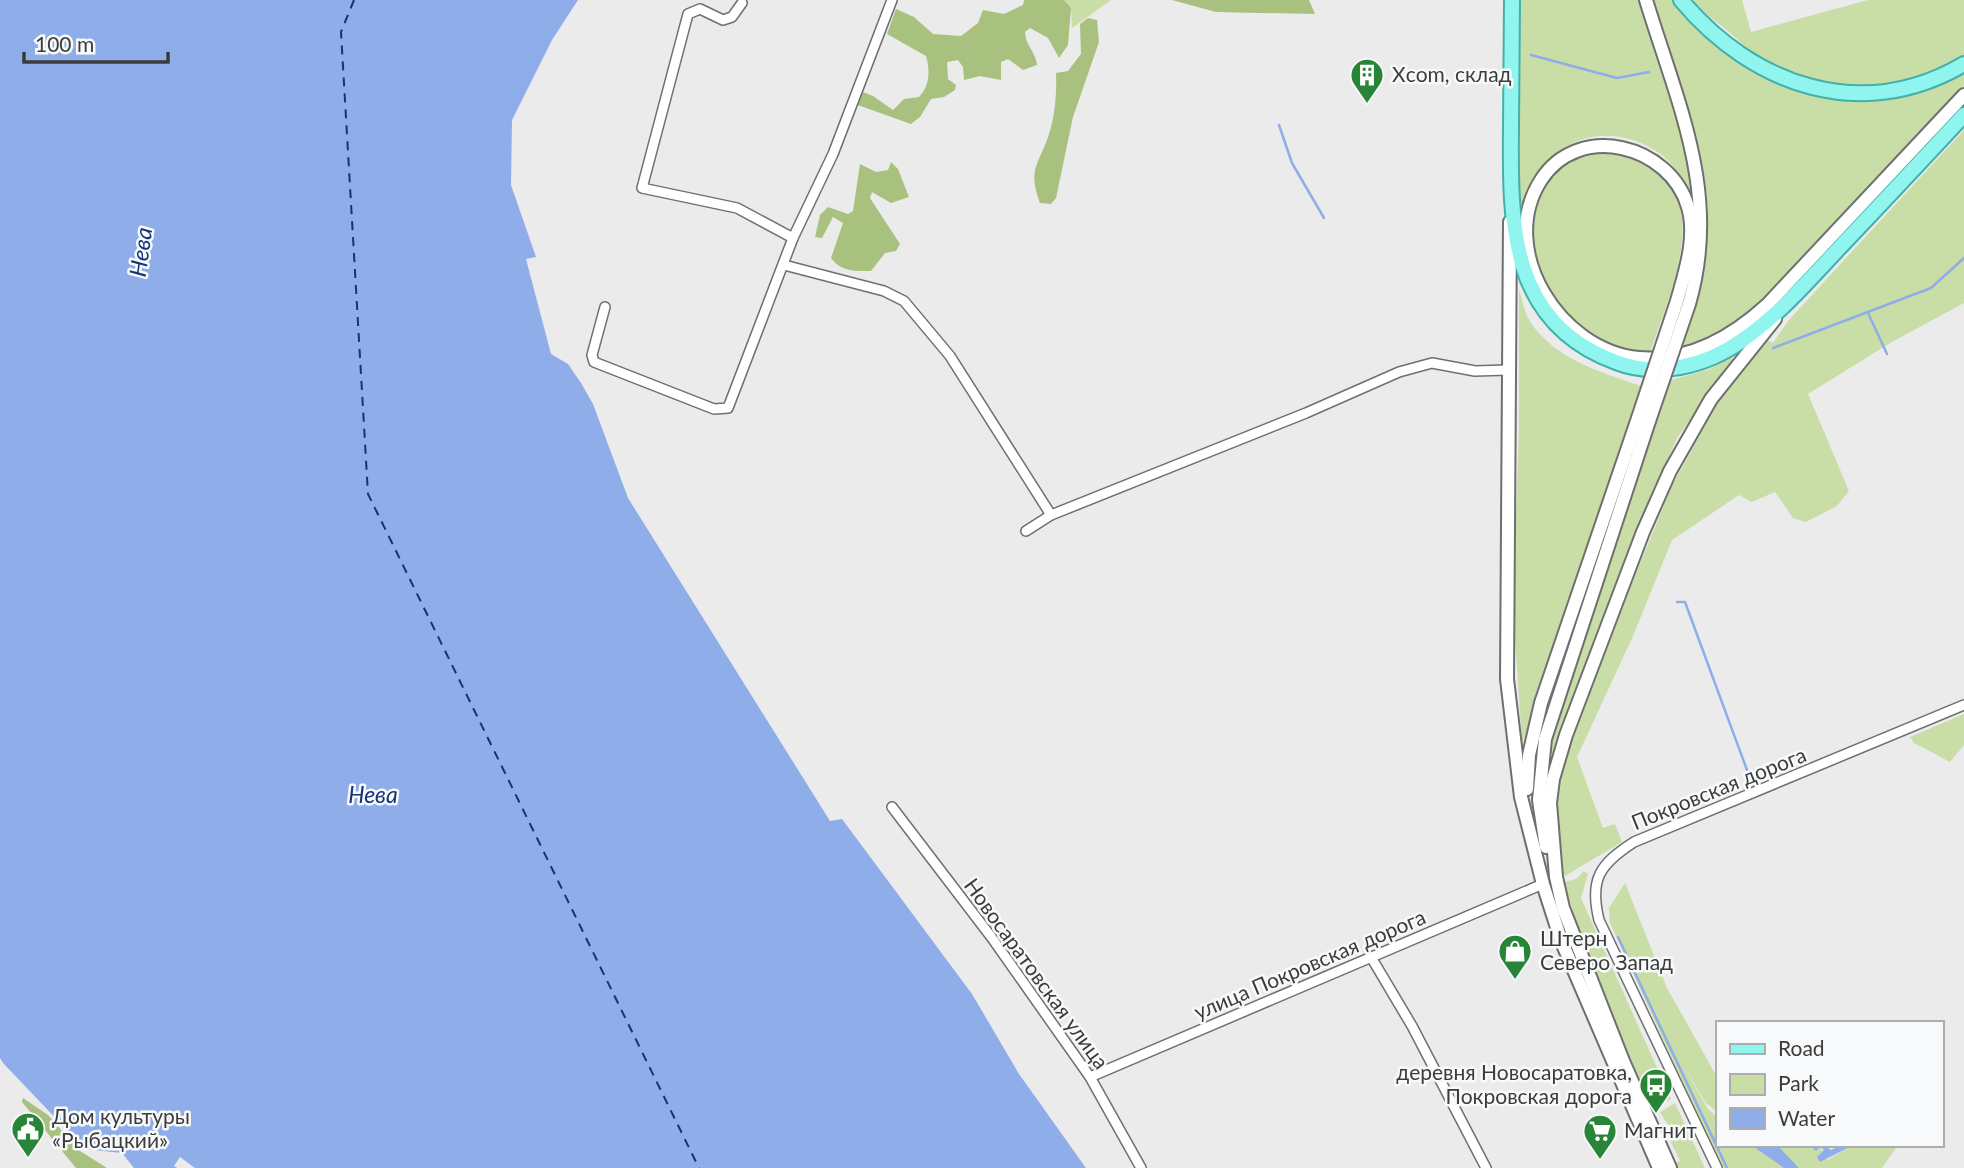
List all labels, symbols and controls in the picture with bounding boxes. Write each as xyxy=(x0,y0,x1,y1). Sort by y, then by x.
scale bar xyxy=(24,21,168,65)
text: 100 m xyxy=(35,31,94,56)
building icon: Xсom, склад xyxy=(1348,56,1386,105)
place label: Xсom, склад xyxy=(1392,61,1512,86)
water label: Нева xyxy=(123,225,157,278)
street label: Покровская дорога xyxy=(1627,741,1810,834)
water label: Нева xyxy=(348,780,398,808)
street label: Новосаратовская улица xyxy=(960,873,1115,1073)
street label: улица Покровская дорога xyxy=(1190,903,1429,1024)
place label: Штерн Северо Запад xyxy=(1540,925,1673,974)
shop icon: Штерн Северо Запад xyxy=(1496,932,1534,981)
legend xyxy=(1716,1021,1943,1147)
text: Road xyxy=(1778,1035,1825,1060)
place label: деревня Новосаратовка, Покровская дорога xyxy=(1396,1059,1632,1108)
bus stop icon: деревня Новосаратовка, Покровская дорога xyxy=(1637,1066,1675,1115)
text: Park xyxy=(1778,1070,1819,1095)
place label: Дом культуры «Рыбацкий» xyxy=(52,1103,190,1152)
text: Water xyxy=(1778,1105,1835,1130)
public building icon: Дом культуры «Рыбацкий» xyxy=(9,1110,47,1159)
supermarket icon: Магнит xyxy=(1581,1112,1619,1161)
place label: Магнит xyxy=(1624,1117,1697,1142)

